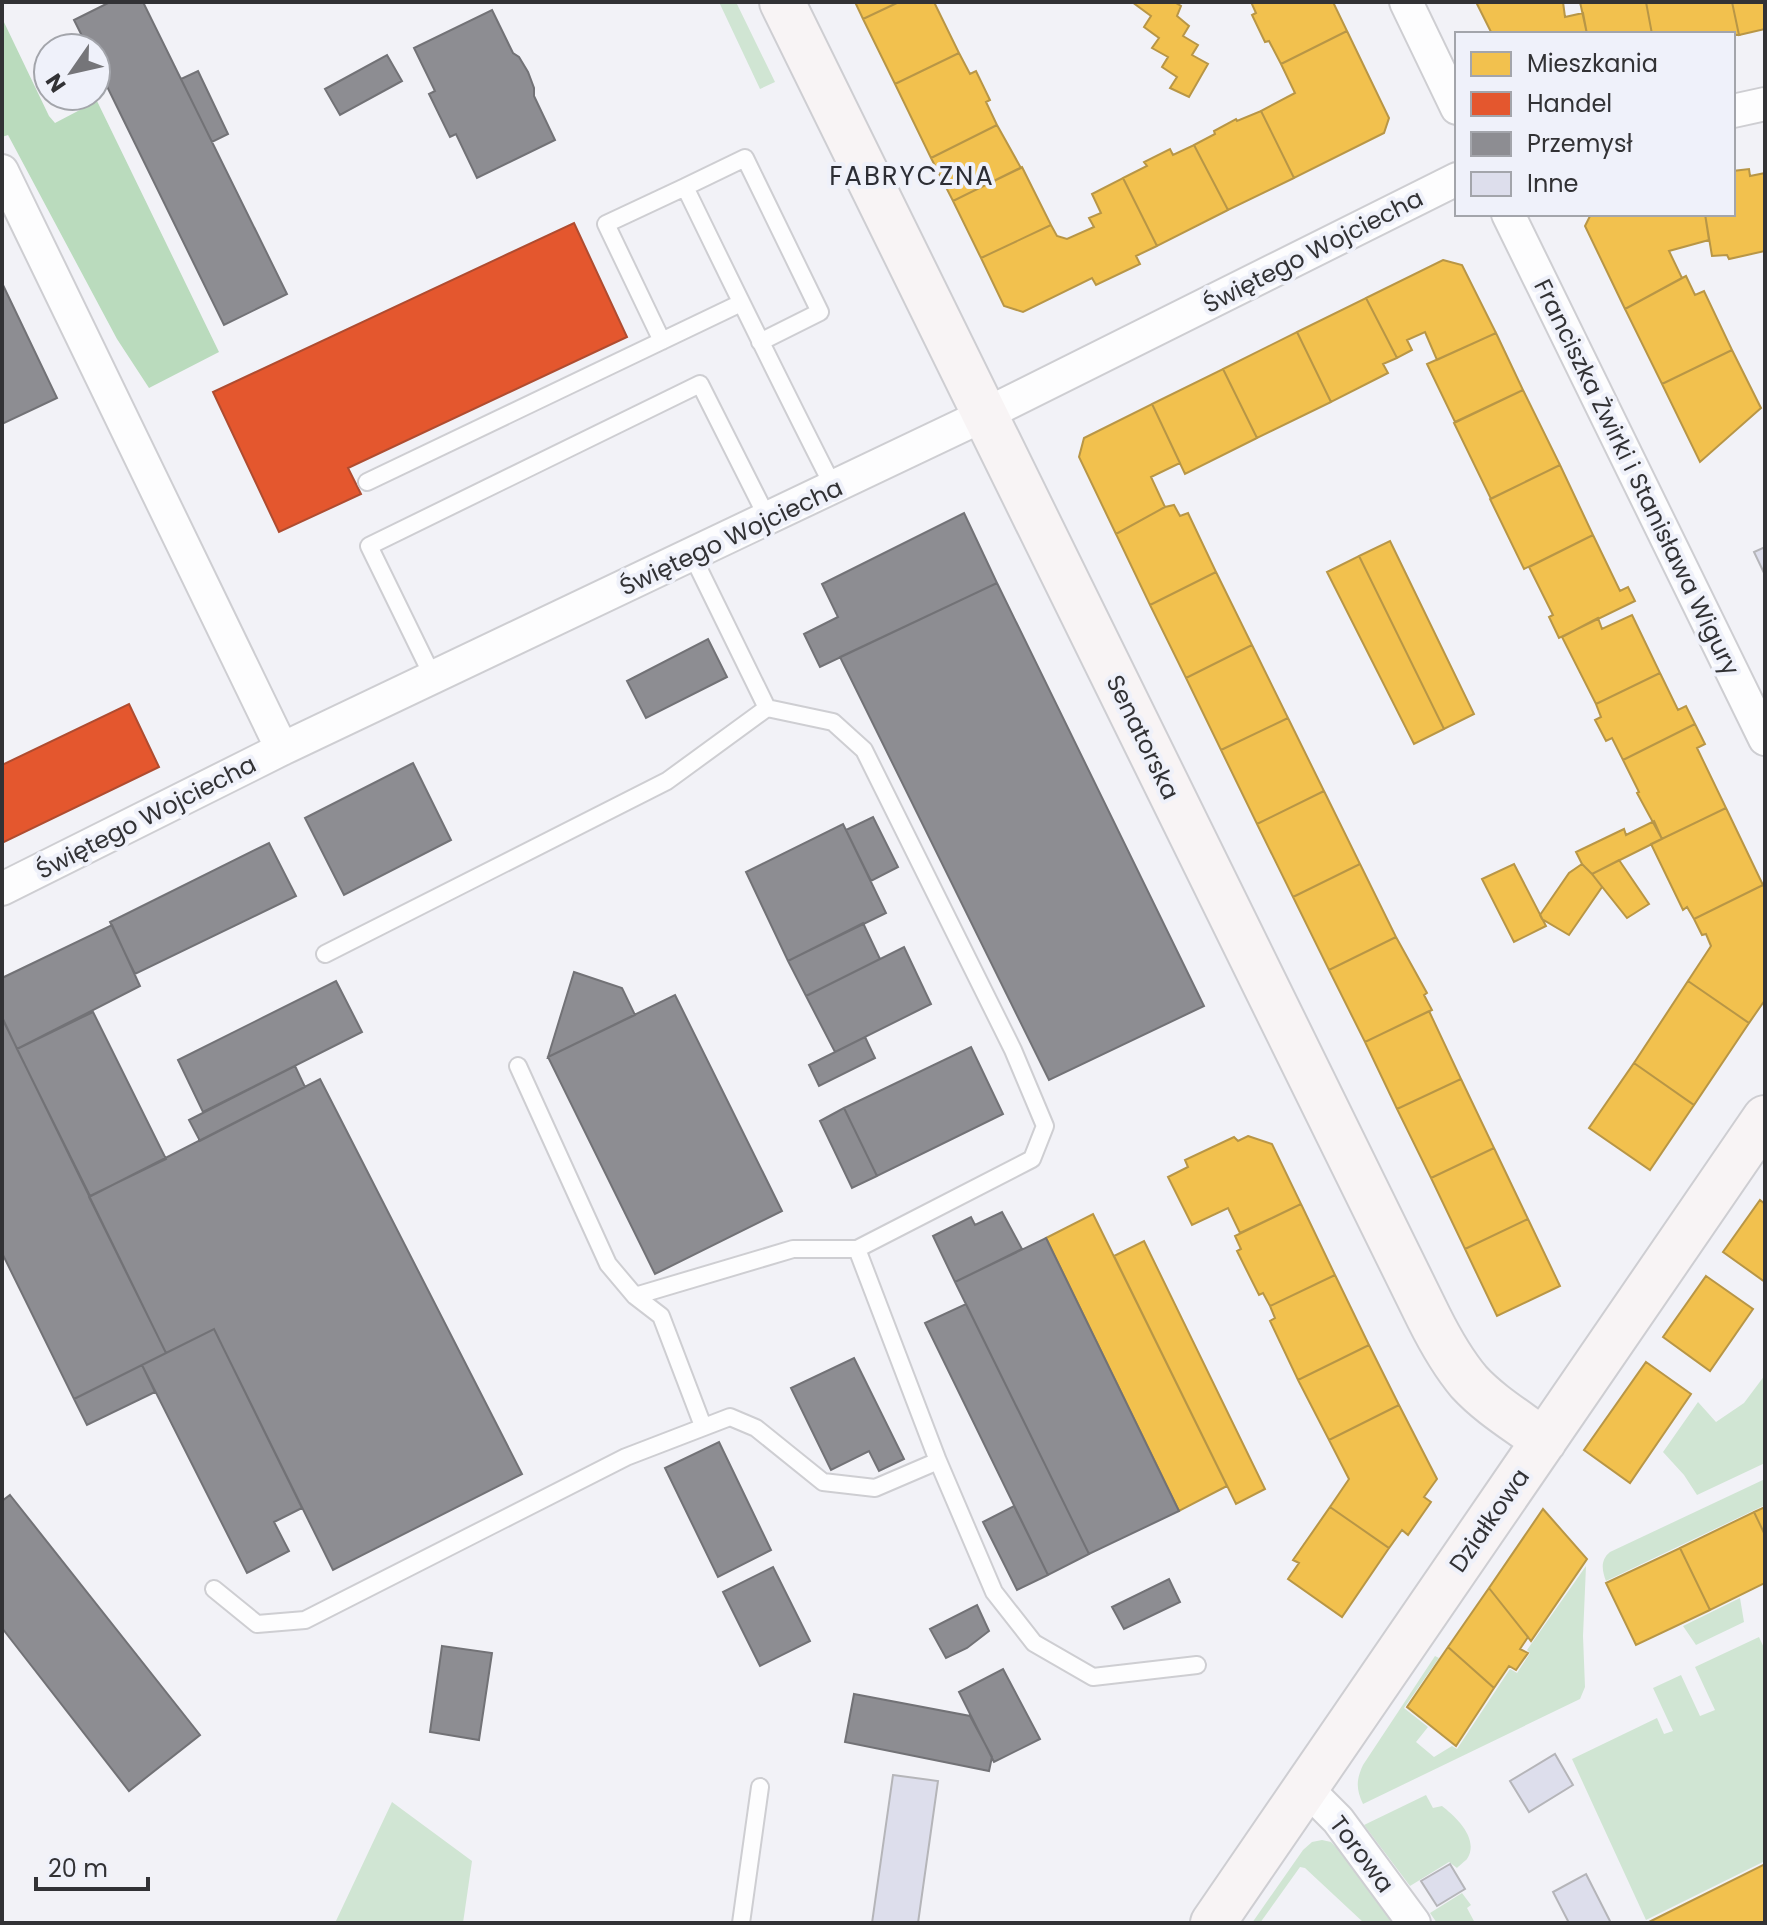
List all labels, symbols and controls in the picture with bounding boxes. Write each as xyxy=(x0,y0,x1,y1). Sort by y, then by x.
north arrow xyxy=(32,32,112,112)
legend xyxy=(1455,32,1735,216)
text: Mieszkania xyxy=(1527,47,1658,80)
text: N xyxy=(38,67,73,98)
text: Handel xyxy=(1527,87,1612,120)
text: Przemysł xyxy=(1527,127,1632,160)
district label: FABRYCZNA xyxy=(829,158,995,194)
text: Inne xyxy=(1527,167,1579,200)
street label: Świętego Wojciecha xyxy=(1198,181,1428,321)
street label: Franciszka Żwirki i Stanisława Wigury xyxy=(1526,273,1748,681)
street label: Świętego Wojciecha xyxy=(614,471,848,603)
street label: Senatorska xyxy=(1099,669,1187,805)
street label: Świętego Wojciecha xyxy=(31,747,261,887)
street label: Działkowa xyxy=(1441,1462,1537,1578)
street label: Torowa xyxy=(1322,1809,1402,1899)
scale bar xyxy=(36,1841,148,1891)
text: 20 m xyxy=(48,1852,108,1885)

